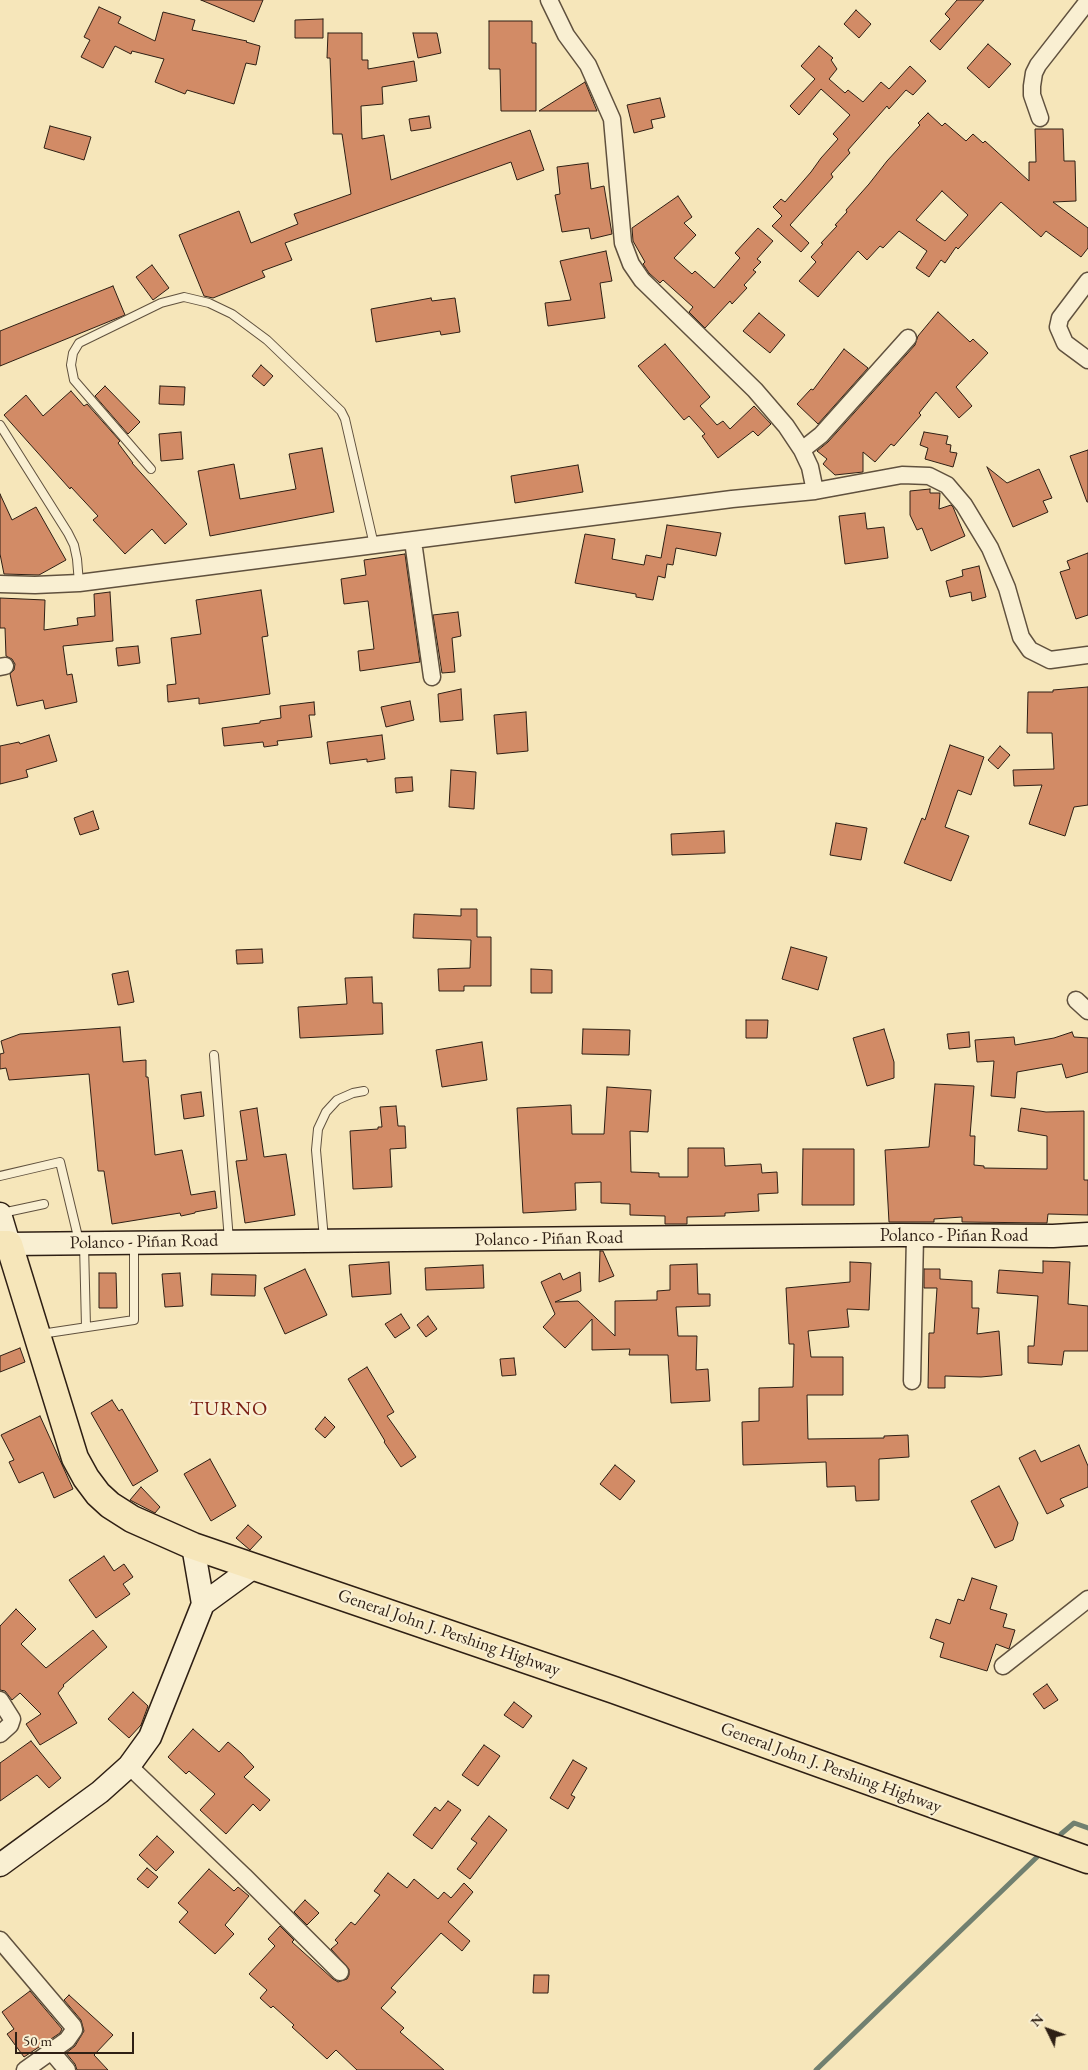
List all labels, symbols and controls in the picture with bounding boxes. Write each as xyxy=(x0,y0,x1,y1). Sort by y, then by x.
street label: Polanco - Piñan Road xyxy=(880,1225,1028,1247)
street label: Polanco - Piñan Road xyxy=(475,1227,623,1251)
street label: Polanco - Piñan Road xyxy=(70,1230,218,1254)
district label: TURNO xyxy=(189,1398,269,1422)
street label: General John J. Pershing Highway xyxy=(335,1585,563,1681)
street label: General John J. Pershing Highway xyxy=(717,1718,945,1818)
north arrow xyxy=(1023,2005,1073,2055)
text: N xyxy=(1026,2010,1047,2030)
scale bar xyxy=(18,2022,136,2054)
text: 50 m xyxy=(23,2031,52,2050)

